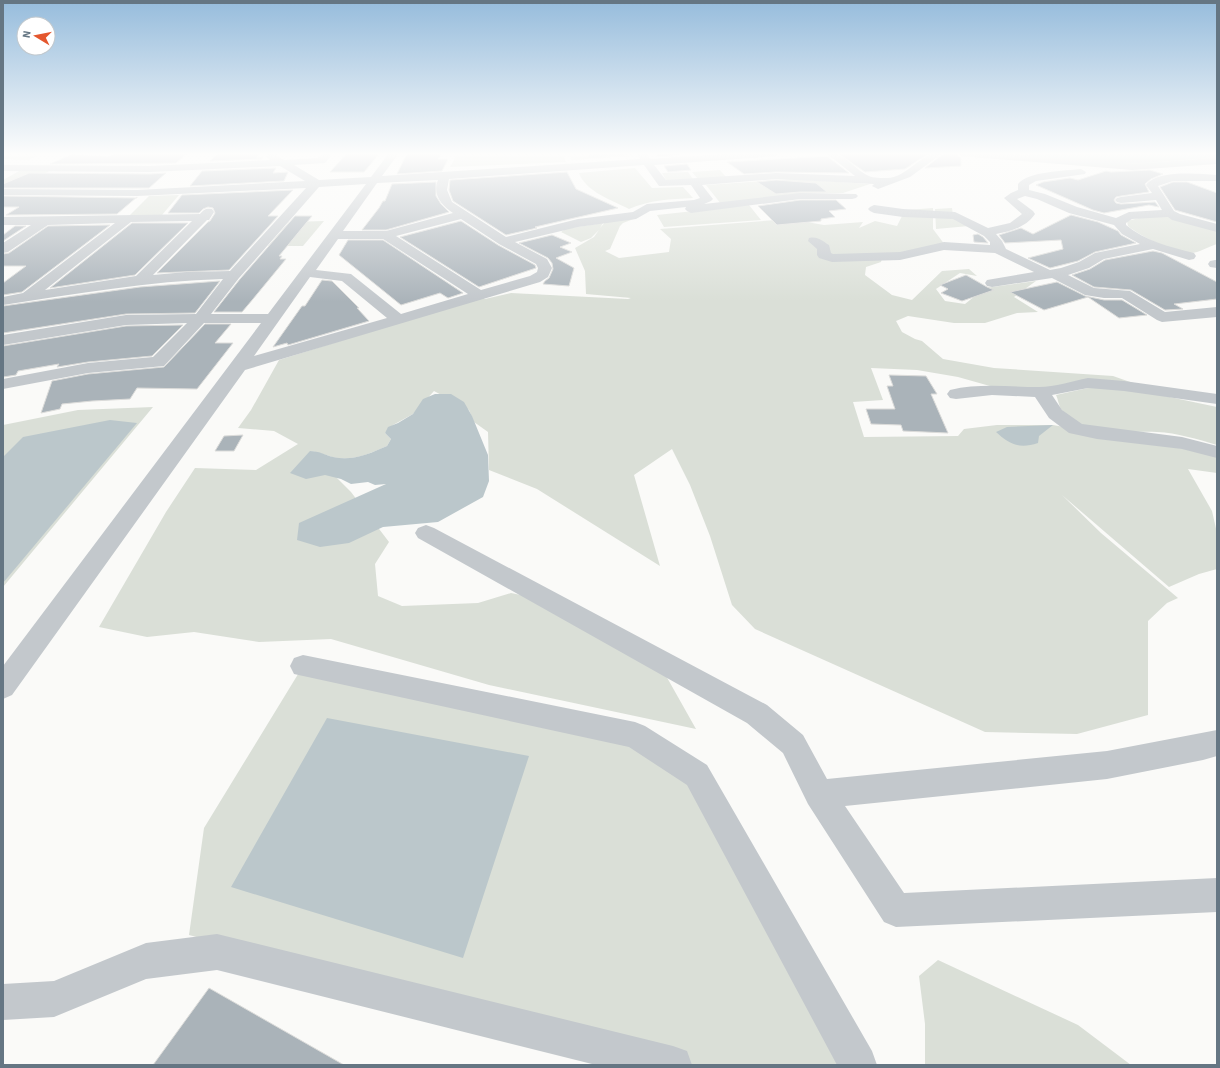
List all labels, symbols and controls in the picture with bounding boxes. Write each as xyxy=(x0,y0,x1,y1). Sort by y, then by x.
north arrow xyxy=(16,16,56,56)
text: N xyxy=(19,29,35,39)

